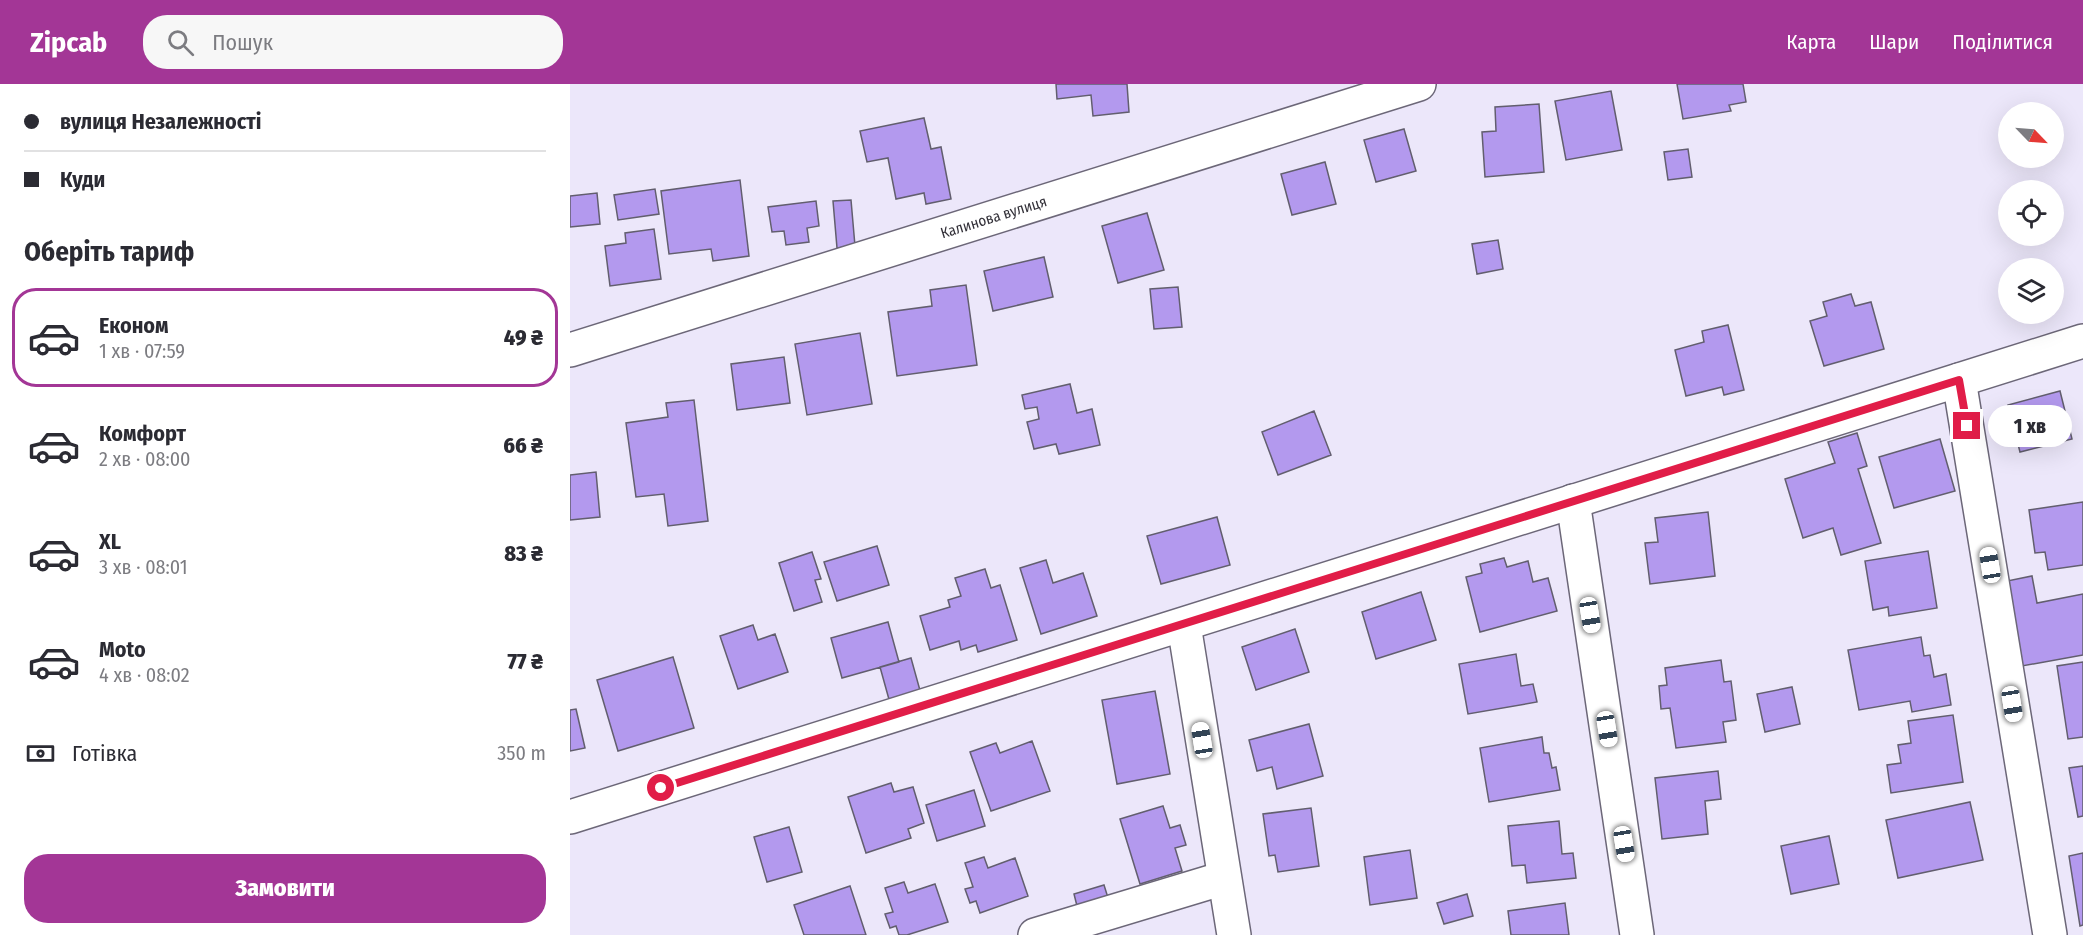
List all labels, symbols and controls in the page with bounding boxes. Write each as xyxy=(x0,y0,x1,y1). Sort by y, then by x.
search box xyxy=(143,15,563,69)
text: Zipcab xyxy=(30,26,107,59)
icon: search xyxy=(164,26,197,59)
text: Пошук xyxy=(212,29,273,56)
text: Карта xyxy=(1786,29,1836,55)
text: Шари xyxy=(1869,29,1919,55)
text: Поділитися xyxy=(1952,29,2053,55)
north arrow xyxy=(1998,102,2064,168)
map controls xyxy=(1998,102,2064,324)
text: вулиця Незалежності xyxy=(60,108,261,135)
text: Куди xyxy=(60,166,105,193)
button: locate xyxy=(1998,180,2064,246)
street label: Калинова вулиця xyxy=(938,192,1049,242)
text: Оберіть тариф xyxy=(24,236,194,268)
button: layers xyxy=(1998,258,2064,324)
icon: car xyxy=(27,311,81,365)
text: Економ xyxy=(99,312,169,339)
text: 49 ₴ xyxy=(504,324,543,351)
text: 1 хв · 07:59 xyxy=(99,339,185,363)
callout: 1 хв xyxy=(1988,405,2072,447)
route end xyxy=(1953,412,1980,439)
text: 1 хв xyxy=(2014,414,2046,438)
icon: car xyxy=(27,419,81,473)
text: Комфорт xyxy=(99,420,186,447)
text: 66 ₴ xyxy=(503,432,543,459)
text: 2 хв · 08:00 xyxy=(99,447,190,471)
icon: car xyxy=(27,527,81,581)
text: XL xyxy=(99,528,121,555)
text: 83 ₴ xyxy=(504,540,543,567)
car xyxy=(1978,546,2002,584)
text: 3 хв · 08:01 xyxy=(99,555,188,579)
car xyxy=(1578,596,1602,634)
icon: car xyxy=(27,635,81,689)
text: Moto xyxy=(99,636,146,663)
text: 77 ₴ xyxy=(507,648,543,675)
text: 4 хв · 08:02 xyxy=(99,663,190,687)
car xyxy=(2000,685,2024,723)
car xyxy=(1595,710,1619,748)
car xyxy=(1190,721,1214,759)
icon: cash xyxy=(24,737,57,770)
text: Готівка xyxy=(72,740,137,767)
text: 350 m xyxy=(497,741,546,765)
route start xyxy=(647,774,674,801)
car xyxy=(1612,825,1636,863)
button: Замовити xyxy=(24,854,546,923)

